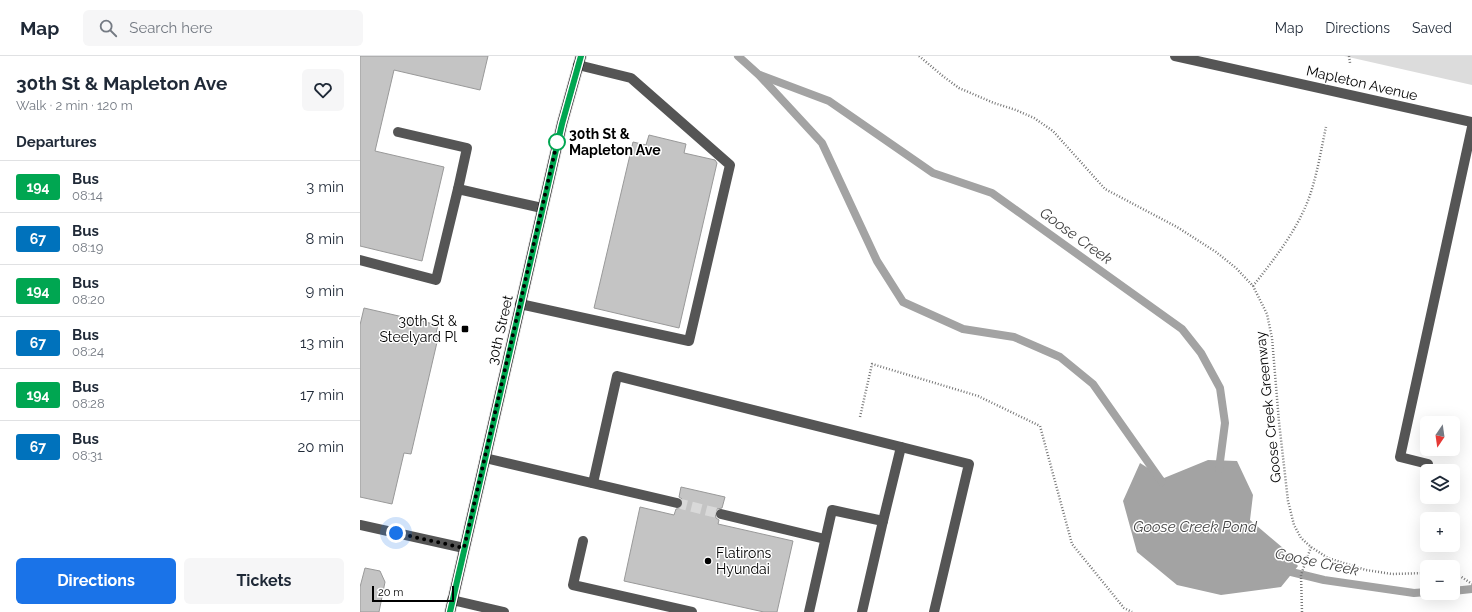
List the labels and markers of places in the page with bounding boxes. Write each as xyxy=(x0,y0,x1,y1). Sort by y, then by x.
place label: 30th St & Mapleton Ave xyxy=(569,126,661,158)
marker: 30th St & Mapleton Ave xyxy=(548,133,566,151)
place label: 30th St & Steelyard Pl xyxy=(380,313,458,345)
marker: 30th St & Steelyard Pl xyxy=(460,324,470,334)
place label: Flatirons Hyundai xyxy=(716,545,772,577)
marker: Flatirons Hyundai xyxy=(703,556,713,566)

